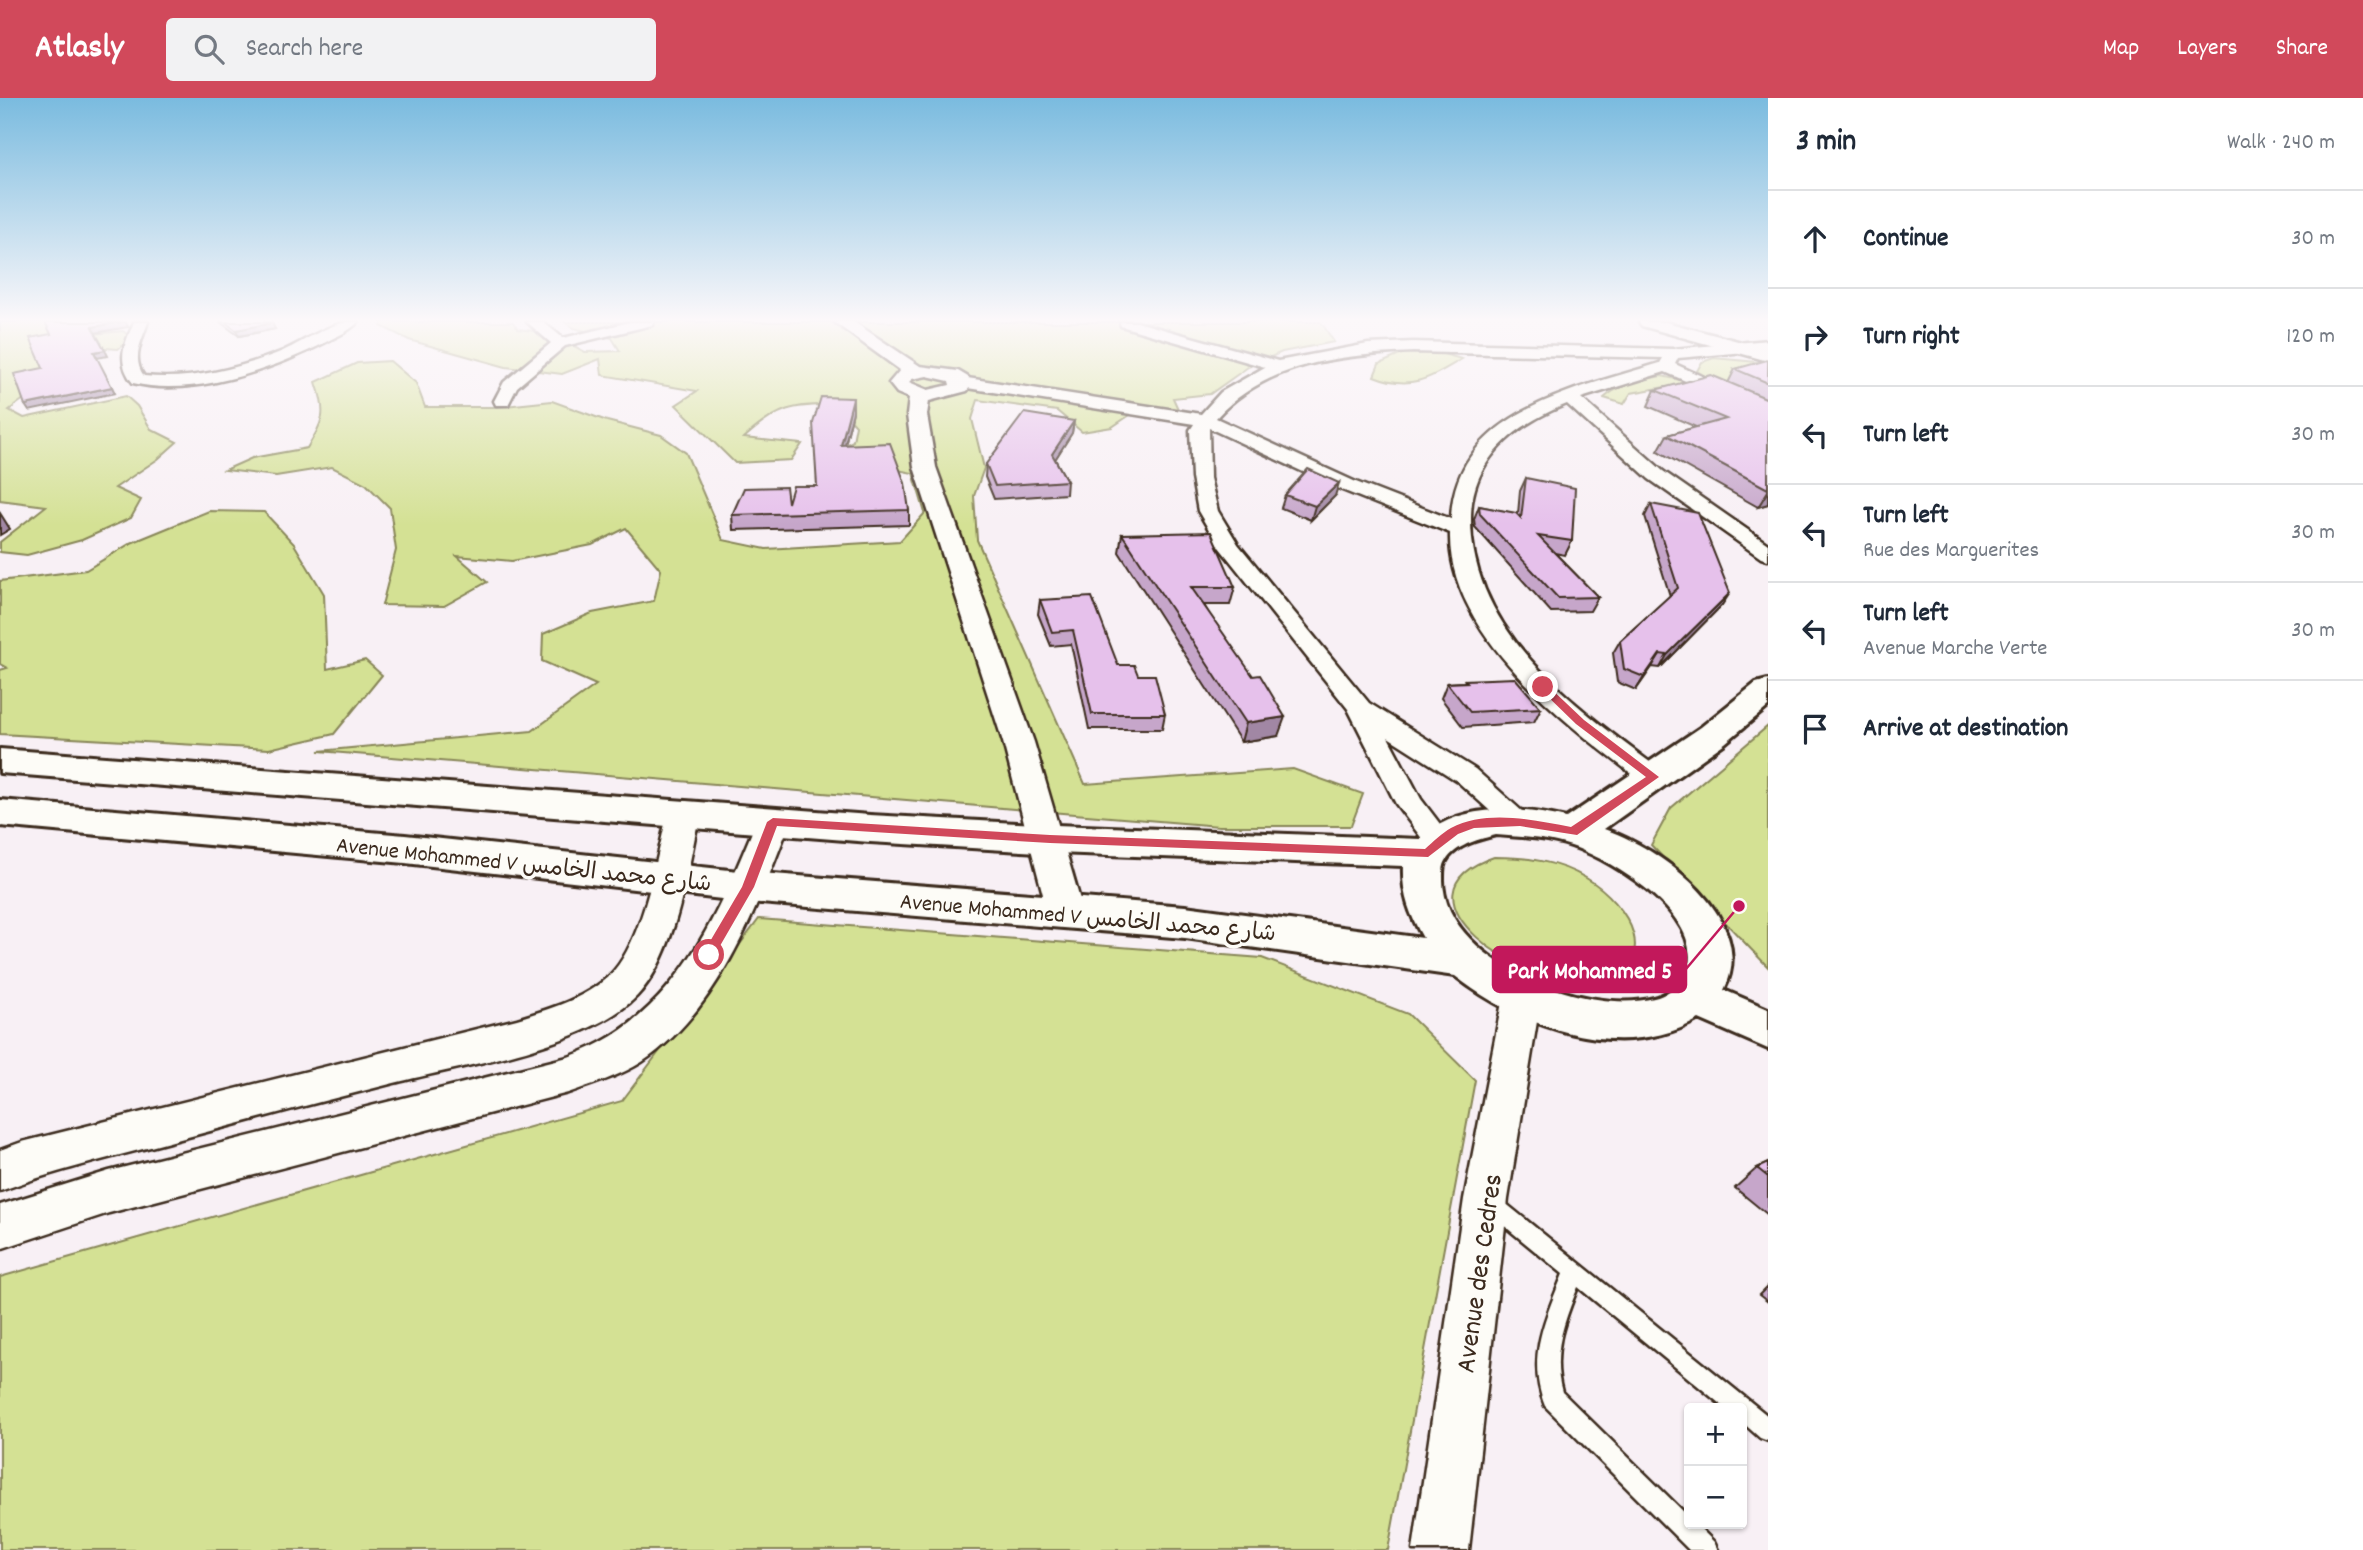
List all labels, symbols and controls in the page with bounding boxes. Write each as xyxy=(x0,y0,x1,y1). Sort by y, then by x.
search box xyxy=(166,18,656,81)
text: Atlasly xyxy=(35,26,124,73)
icon: search xyxy=(190,30,228,68)
text: Search here xyxy=(246,31,363,68)
text: Map xyxy=(2103,32,2139,66)
text: Layers xyxy=(2177,32,2238,66)
text: Share xyxy=(2276,32,2328,66)
text: 3 min xyxy=(1796,122,1856,165)
text: Walk · 240 m xyxy=(2227,127,2335,160)
icon: ahead xyxy=(1796,220,1834,258)
text: Continue xyxy=(1863,221,1948,258)
text: 30 m xyxy=(2291,223,2335,256)
icon: right xyxy=(1796,318,1834,356)
text: Turn right xyxy=(1863,319,1960,356)
text: 120 m xyxy=(2286,321,2335,354)
icon: left xyxy=(1796,416,1834,454)
text: Turn left xyxy=(1863,417,1949,454)
text: 30 m xyxy=(2291,419,2335,452)
text: Turn left xyxy=(1863,498,1949,535)
icon: left xyxy=(1796,514,1834,552)
text: 30 m xyxy=(2291,517,2335,550)
text: Rue des Marguerites xyxy=(1863,535,2039,568)
text: Turn left xyxy=(1863,596,1949,633)
icon: left xyxy=(1796,612,1834,650)
text: 30 m xyxy=(2291,615,2335,648)
text: Avenue Marche Verte xyxy=(1863,633,2047,666)
route end xyxy=(1527,671,1558,702)
icon: arrive xyxy=(1796,710,1834,748)
text: Arrive at destination xyxy=(1863,711,2068,748)
street label: Avenue Mohammed V شارع محمد الخامس xyxy=(334,830,713,903)
street label: Avenue Mohammed V شارع محمد الخامس xyxy=(898,887,1277,952)
route start xyxy=(693,939,724,970)
callout: Park Mohammed 5 xyxy=(1493,947,1686,992)
text: Park Mohammed 5 xyxy=(1508,956,1672,990)
street label: Avenue des Cedres xyxy=(1448,1172,1516,1376)
map controls xyxy=(1684,1403,1747,1529)
button: + xyxy=(1684,1403,1747,1466)
button: − xyxy=(1684,1466,1747,1529)

